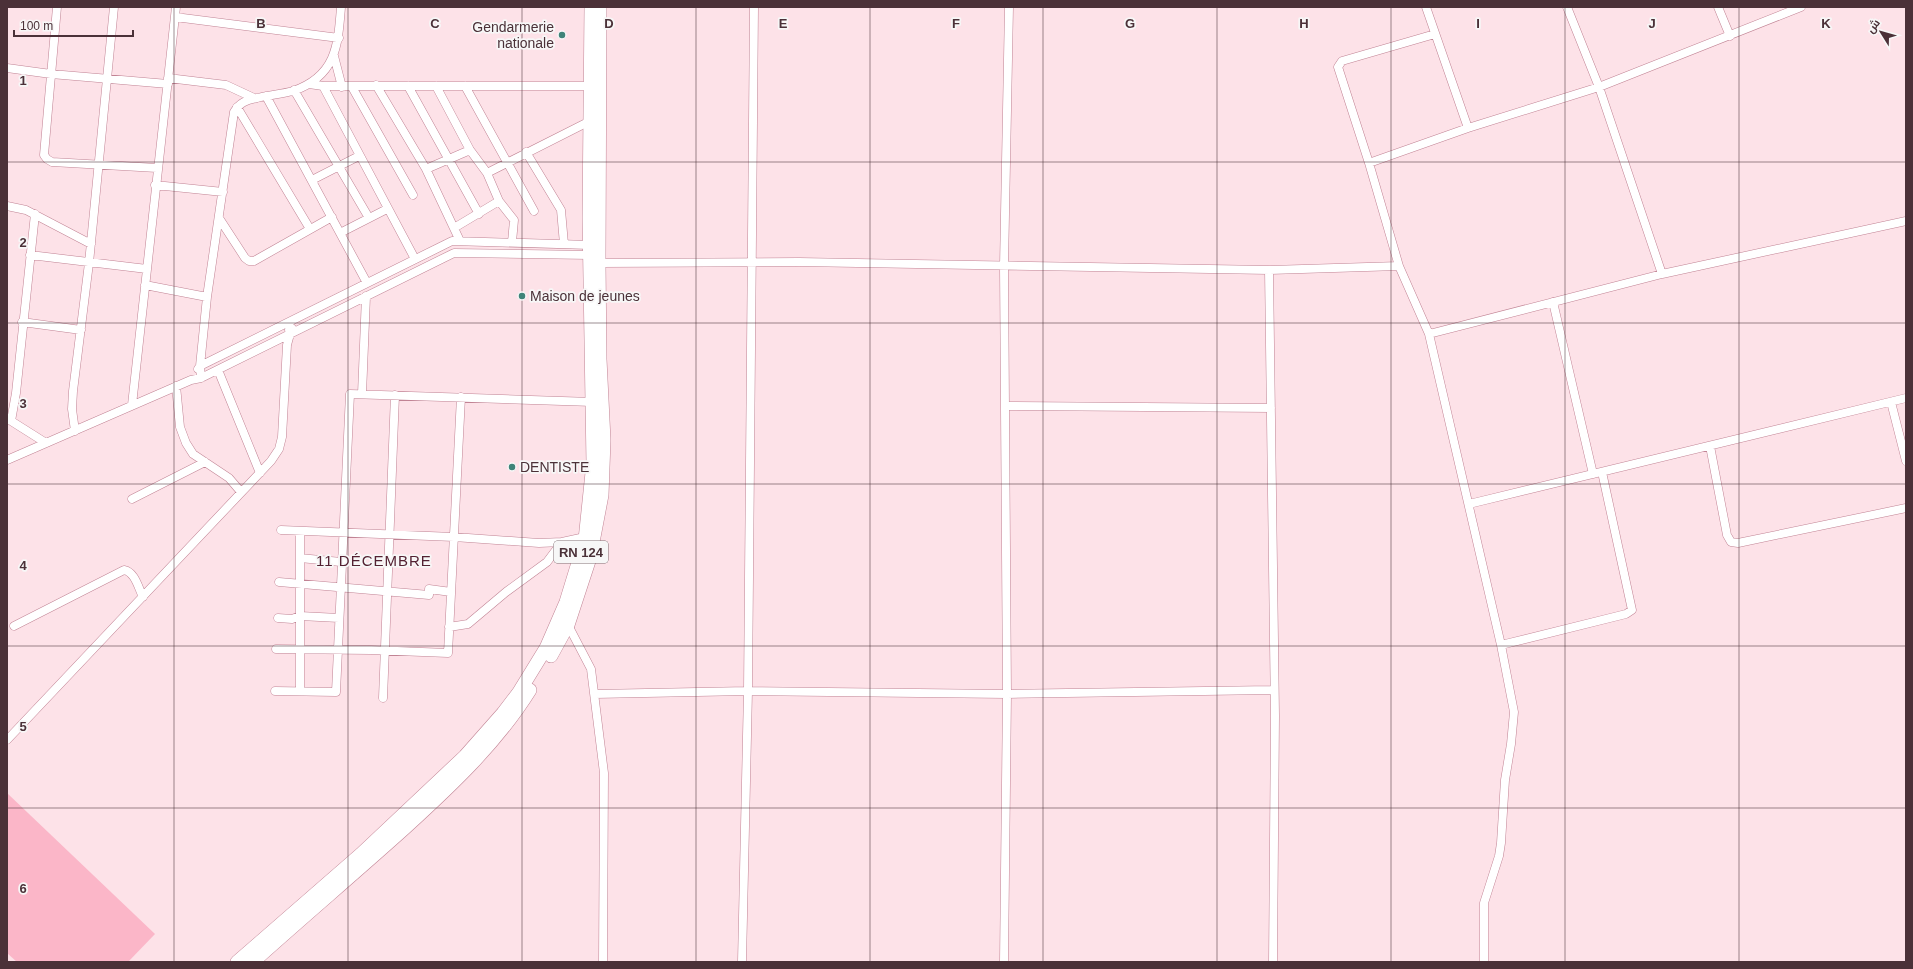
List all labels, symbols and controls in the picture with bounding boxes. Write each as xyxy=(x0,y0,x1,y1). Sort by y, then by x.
scale bar xyxy=(14,12,133,38)
north arrow xyxy=(1861,12,1901,52)
text: B xyxy=(256,16,266,31)
text: C xyxy=(430,16,440,31)
text: D xyxy=(604,16,614,31)
text: E xyxy=(779,16,788,31)
text: F xyxy=(952,16,960,31)
text: G xyxy=(1125,16,1135,31)
text: H xyxy=(1299,16,1309,31)
text: I xyxy=(1476,16,1480,31)
text: J xyxy=(1648,16,1656,31)
text: K xyxy=(1821,16,1831,31)
text: ش xyxy=(1864,17,1883,36)
text: 100 m xyxy=(20,19,53,33)
place label: Gendarmerie nationale xyxy=(472,19,554,51)
marker: Gendarmerie nationale xyxy=(557,30,567,40)
text: 1 xyxy=(19,73,27,88)
text: 2 xyxy=(19,235,27,250)
place label: Maison de jeunes xyxy=(530,288,640,304)
marker: Maison de jeunes xyxy=(517,291,527,301)
text: 3 xyxy=(19,396,27,411)
place label: DENTISTE xyxy=(520,459,589,475)
marker: DENTISTE xyxy=(507,462,517,472)
road number: RN 124 xyxy=(554,541,608,563)
district label: 11 DÉCEMBRE xyxy=(316,552,432,569)
text: 4 xyxy=(19,558,27,573)
text: 5 xyxy=(19,719,27,734)
text: 6 xyxy=(19,881,27,896)

